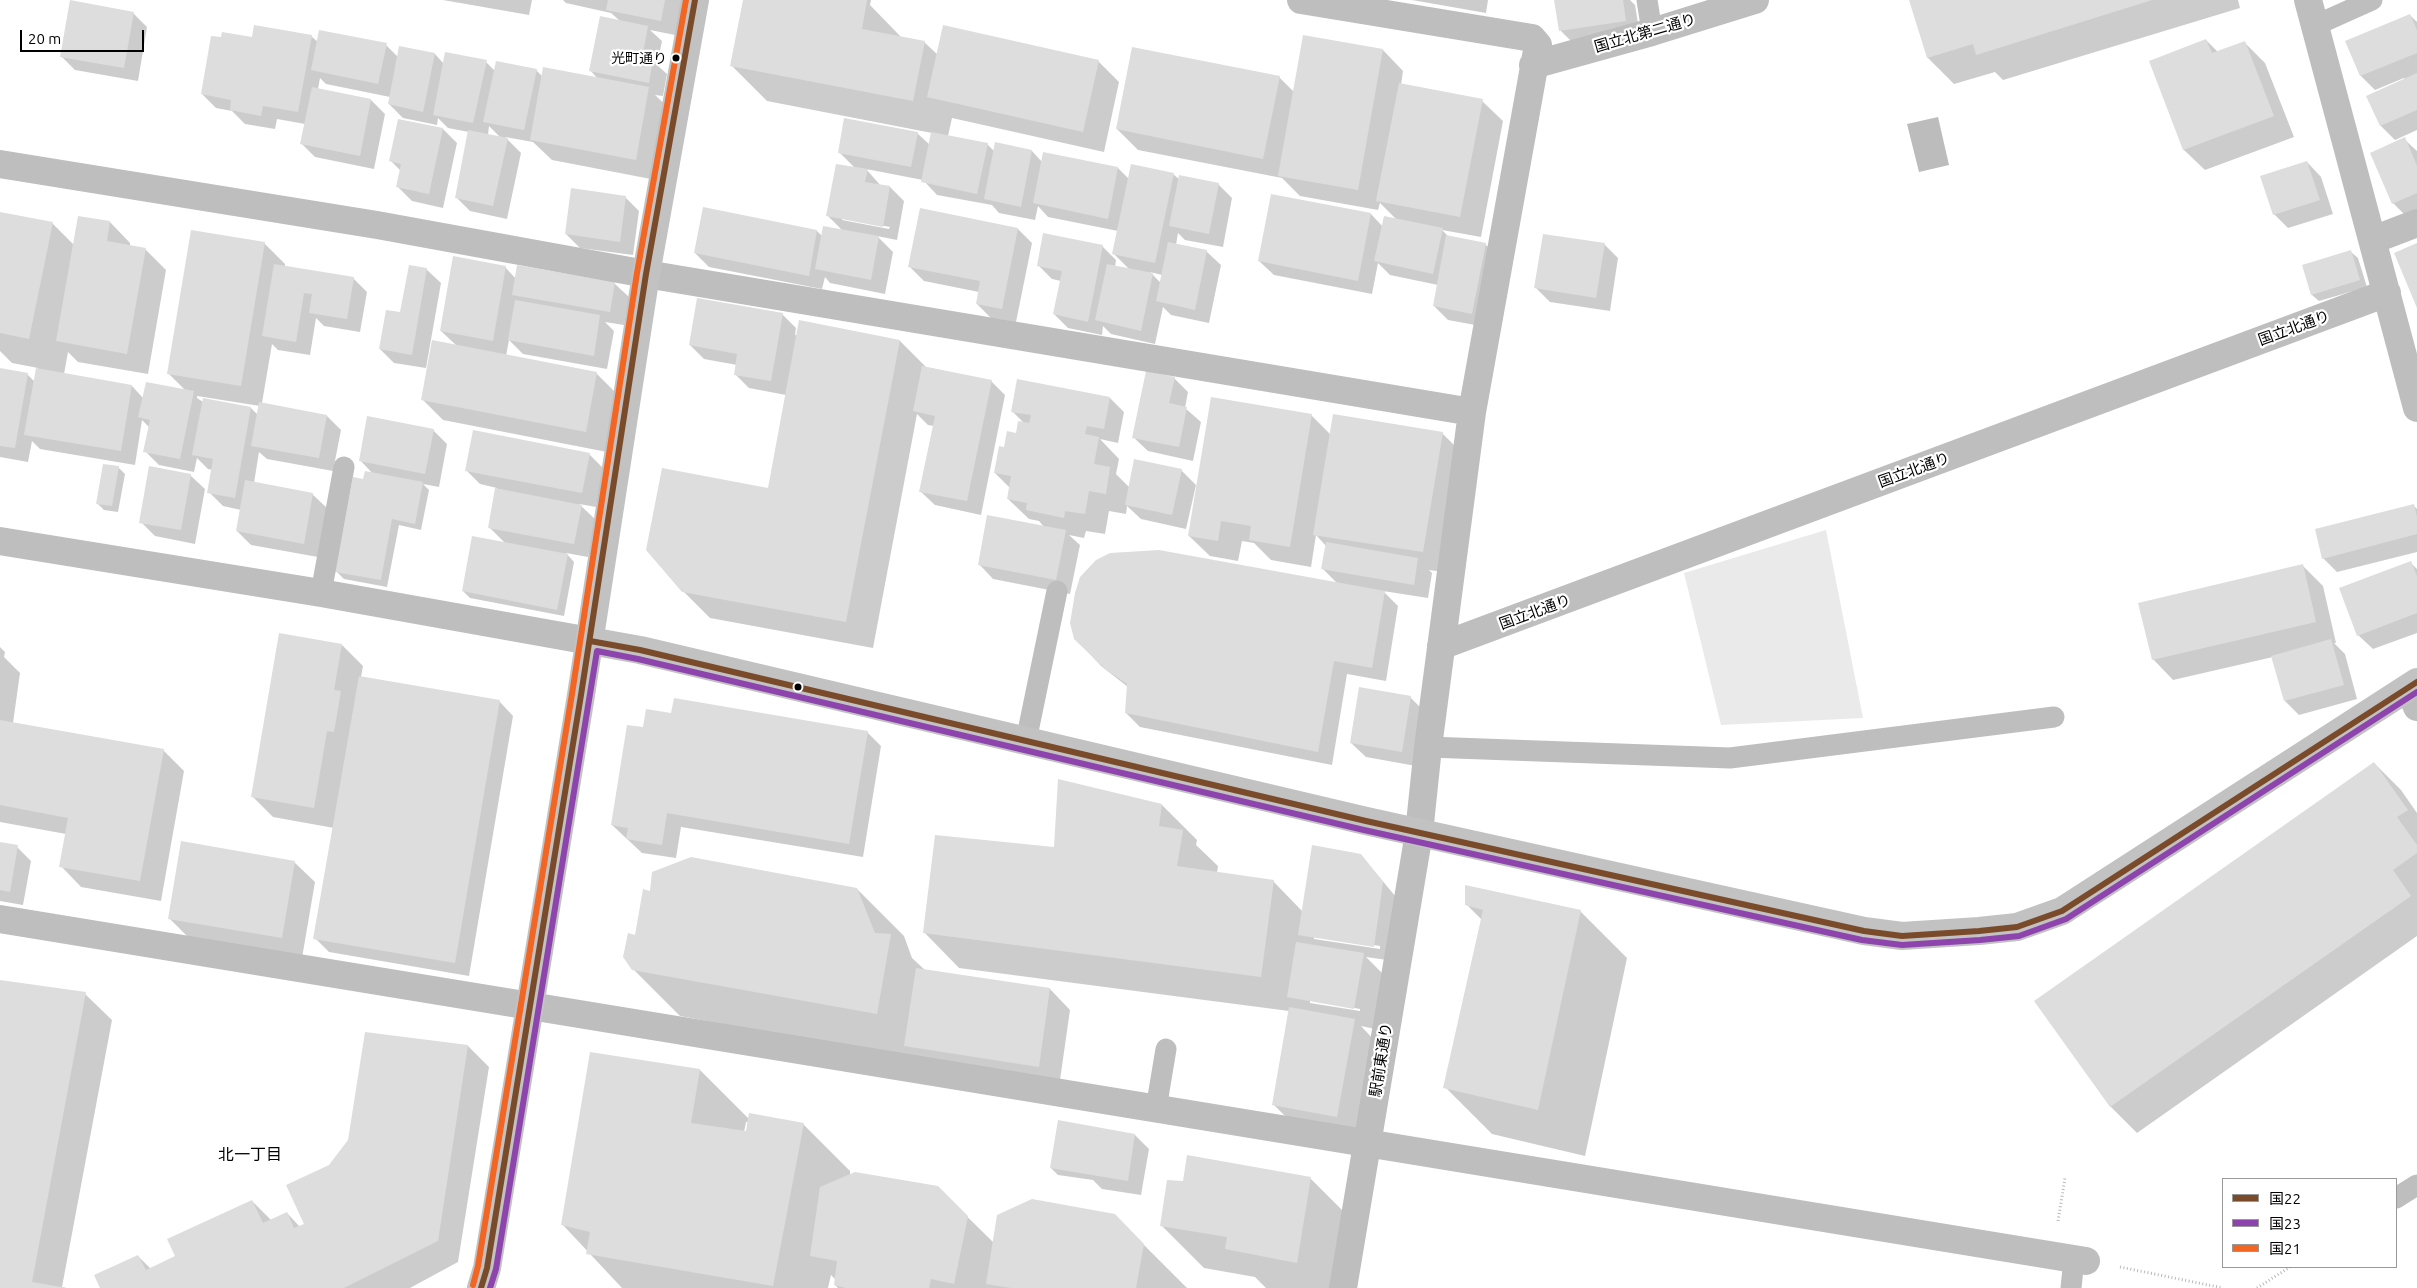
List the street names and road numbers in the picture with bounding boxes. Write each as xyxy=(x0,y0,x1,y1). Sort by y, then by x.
street label: 国立北第二通り xyxy=(1592,10,1698,56)
street label: 国立北通り xyxy=(2256,307,2332,349)
street label: 国立北通り xyxy=(1876,449,1952,491)
street label: 国立北通り xyxy=(1497,591,1573,633)
street label: 駅前東通り xyxy=(1366,1022,1396,1098)

